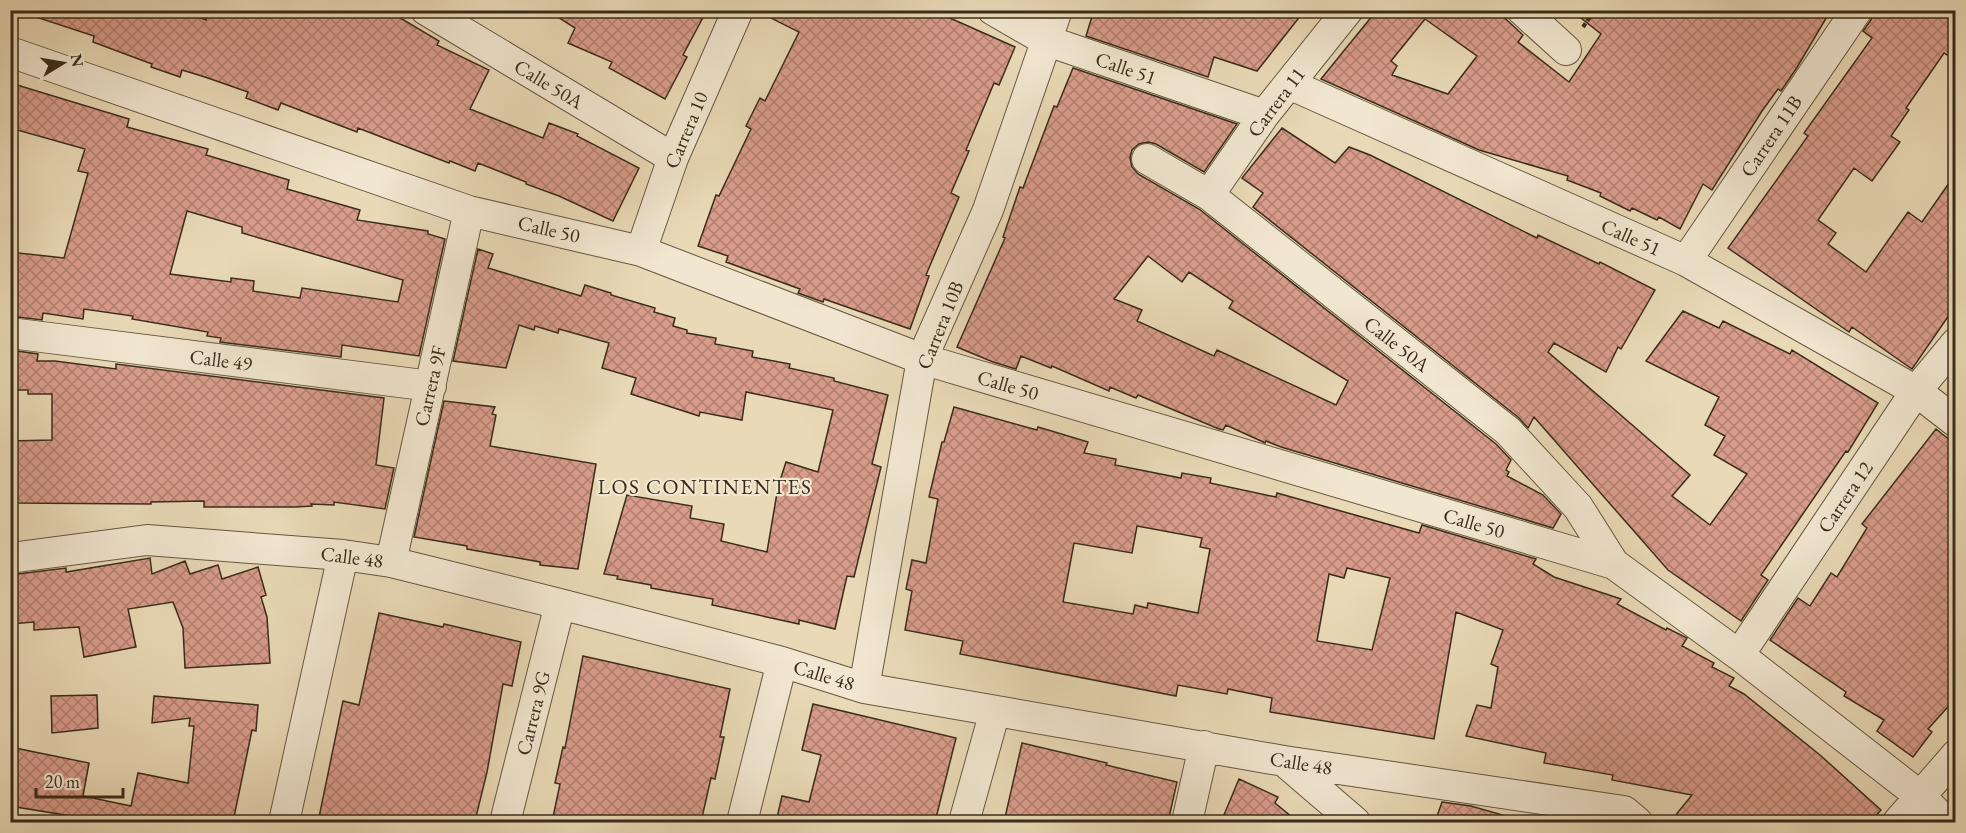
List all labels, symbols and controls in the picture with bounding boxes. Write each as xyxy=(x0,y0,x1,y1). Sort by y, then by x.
north arrow xyxy=(33,33,93,93)
street label: Calle 51 xyxy=(1092,45,1160,91)
text: N xyxy=(66,52,89,69)
street label: Calle 50A xyxy=(509,53,589,115)
street label: Carrera 11 xyxy=(1241,62,1311,142)
street label: Carrera 10 xyxy=(658,87,714,172)
street label: Carrera 11B xyxy=(1734,90,1808,182)
street label: Calle 50 xyxy=(515,209,583,249)
street label: Calle 51 xyxy=(1597,212,1665,262)
street label: Carrera 10B xyxy=(911,277,969,373)
street label: Calle 50A xyxy=(1359,310,1435,378)
street label: Calle 49 xyxy=(188,343,254,377)
street label: Carrera 9F xyxy=(408,343,452,429)
street label: Calle 50 xyxy=(974,364,1042,406)
street label: Carrera 12 xyxy=(1812,456,1879,538)
district label: LOS CONTINENTES xyxy=(598,473,812,500)
street label: Calle 50 xyxy=(1440,502,1508,544)
street label: Calle 48 xyxy=(319,540,385,574)
street label: Calle 48 xyxy=(790,653,858,697)
street label: Carrera 9G xyxy=(510,668,556,758)
street label: Calle 48 xyxy=(1268,745,1334,781)
scale bar xyxy=(36,761,123,799)
text: 20 m xyxy=(45,770,80,793)

